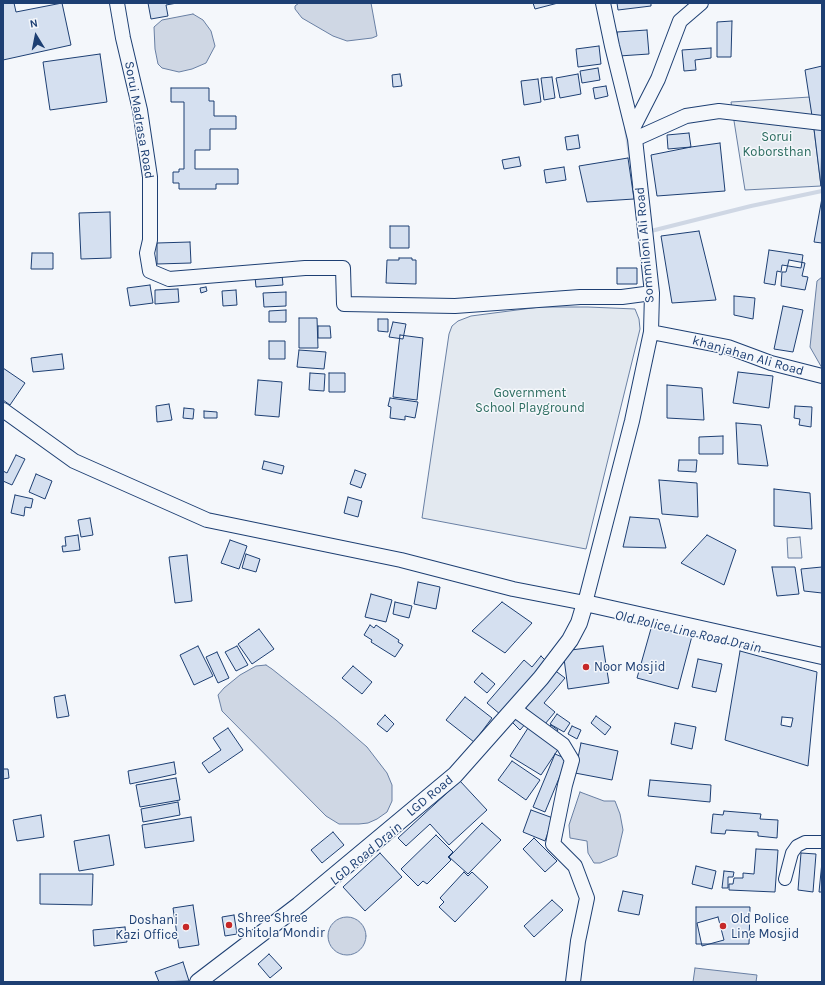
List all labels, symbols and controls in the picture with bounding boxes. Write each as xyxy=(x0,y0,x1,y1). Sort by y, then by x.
north arrow xyxy=(16,16,56,56)
text: N xyxy=(29,17,39,31)
street label: Sorui Madrasa Road xyxy=(121,60,157,180)
park label: Sorui Koborsthan xyxy=(742,129,812,160)
street label: Sommiloni Ali Road xyxy=(632,186,658,304)
street label: khanjahan Ali Road xyxy=(690,333,806,379)
park label: Government School Playground xyxy=(475,385,585,416)
water label: Old Police Line Road Drain xyxy=(613,607,763,657)
place label: Noor Mosjid xyxy=(594,659,665,675)
marker: Noor Mosjid xyxy=(581,662,591,672)
street label: LGD Road xyxy=(404,772,456,820)
water label: LGD Road Drain xyxy=(326,819,406,889)
place label: Shree Shree Shitola Mondir xyxy=(237,910,325,941)
place label: Old Police Line Mosjid xyxy=(731,911,799,942)
place label: Doshani Kazi Office xyxy=(115,912,178,943)
marker: Shree Shree Shitola Mondir xyxy=(224,920,234,930)
marker: Old Police Line Mosjid xyxy=(718,921,728,931)
marker: Doshani Kazi Office xyxy=(181,922,191,932)

